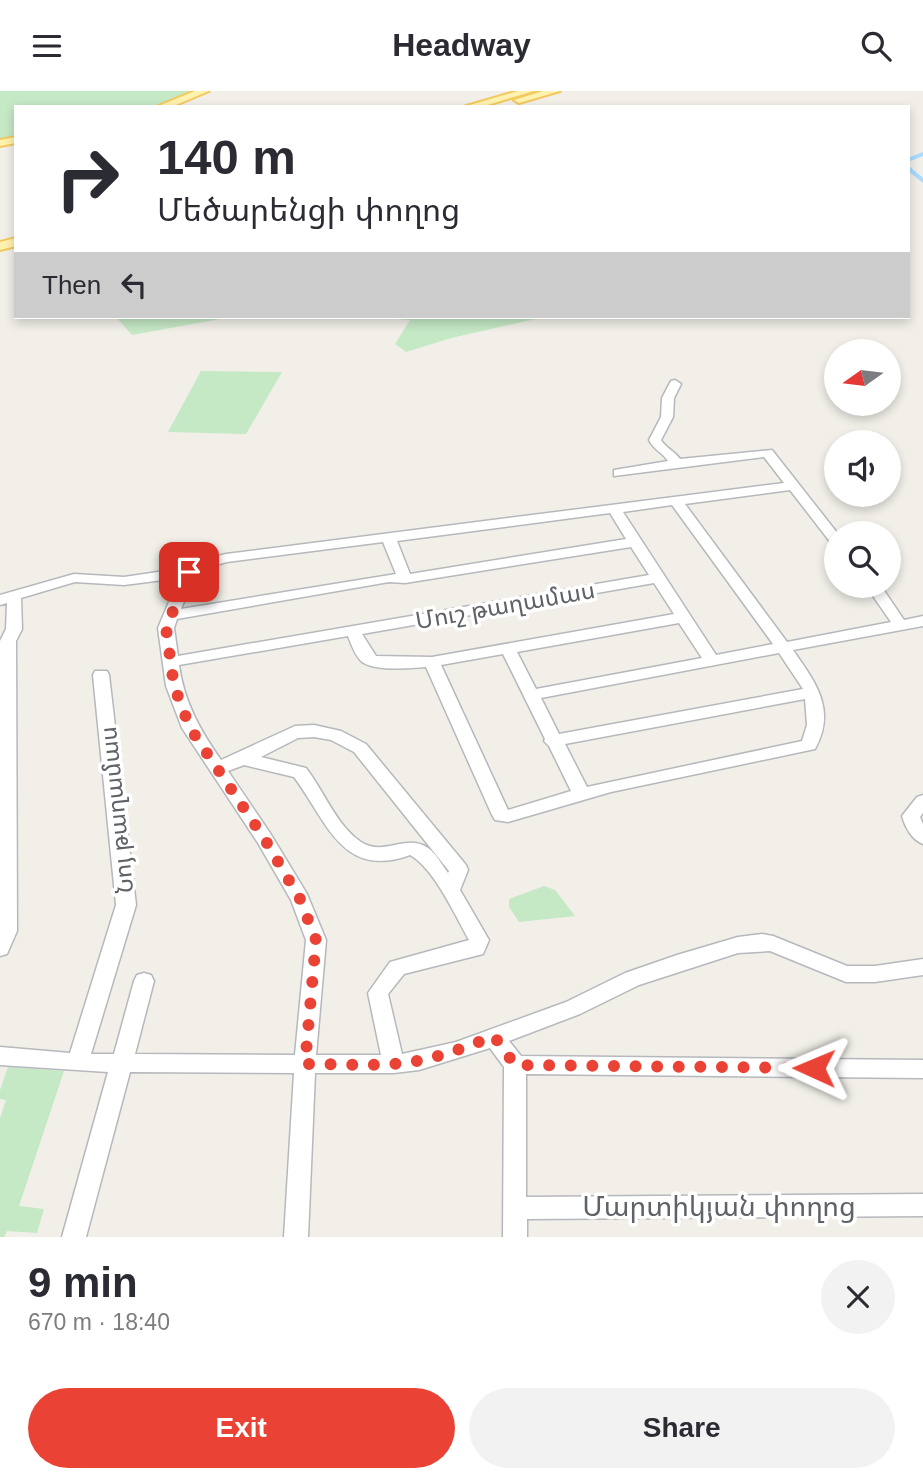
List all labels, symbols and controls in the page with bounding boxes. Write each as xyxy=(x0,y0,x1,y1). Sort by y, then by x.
icon: menu xyxy=(28,27,66,65)
text: Headway xyxy=(392,27,531,63)
icon: search xyxy=(857,27,895,65)
text: 140 m xyxy=(157,130,296,184)
icon: right xyxy=(42,133,133,224)
text: Մեծարենցի փողոց xyxy=(157,192,460,228)
icon: left xyxy=(115,266,153,304)
text: Then xyxy=(42,270,101,300)
north arrow xyxy=(824,339,901,417)
map controls xyxy=(824,339,901,598)
button: sound xyxy=(824,430,901,507)
button: search xyxy=(824,521,901,598)
pin xyxy=(159,542,219,602)
icon: arrive xyxy=(170,553,208,591)
street label: Մուշ թաղամաս xyxy=(413,576,597,635)
street label: Նոյ թաղամաս xyxy=(94,725,139,895)
position arrow xyxy=(777,1031,851,1105)
street label: Մարտիկյան փողոց xyxy=(582,1191,856,1223)
text: 9 min xyxy=(28,1259,138,1306)
button: close xyxy=(821,1260,895,1334)
text: 670 m · 18:40 xyxy=(28,1309,170,1335)
button: Exit xyxy=(28,1388,455,1468)
button: Share xyxy=(469,1388,895,1468)

